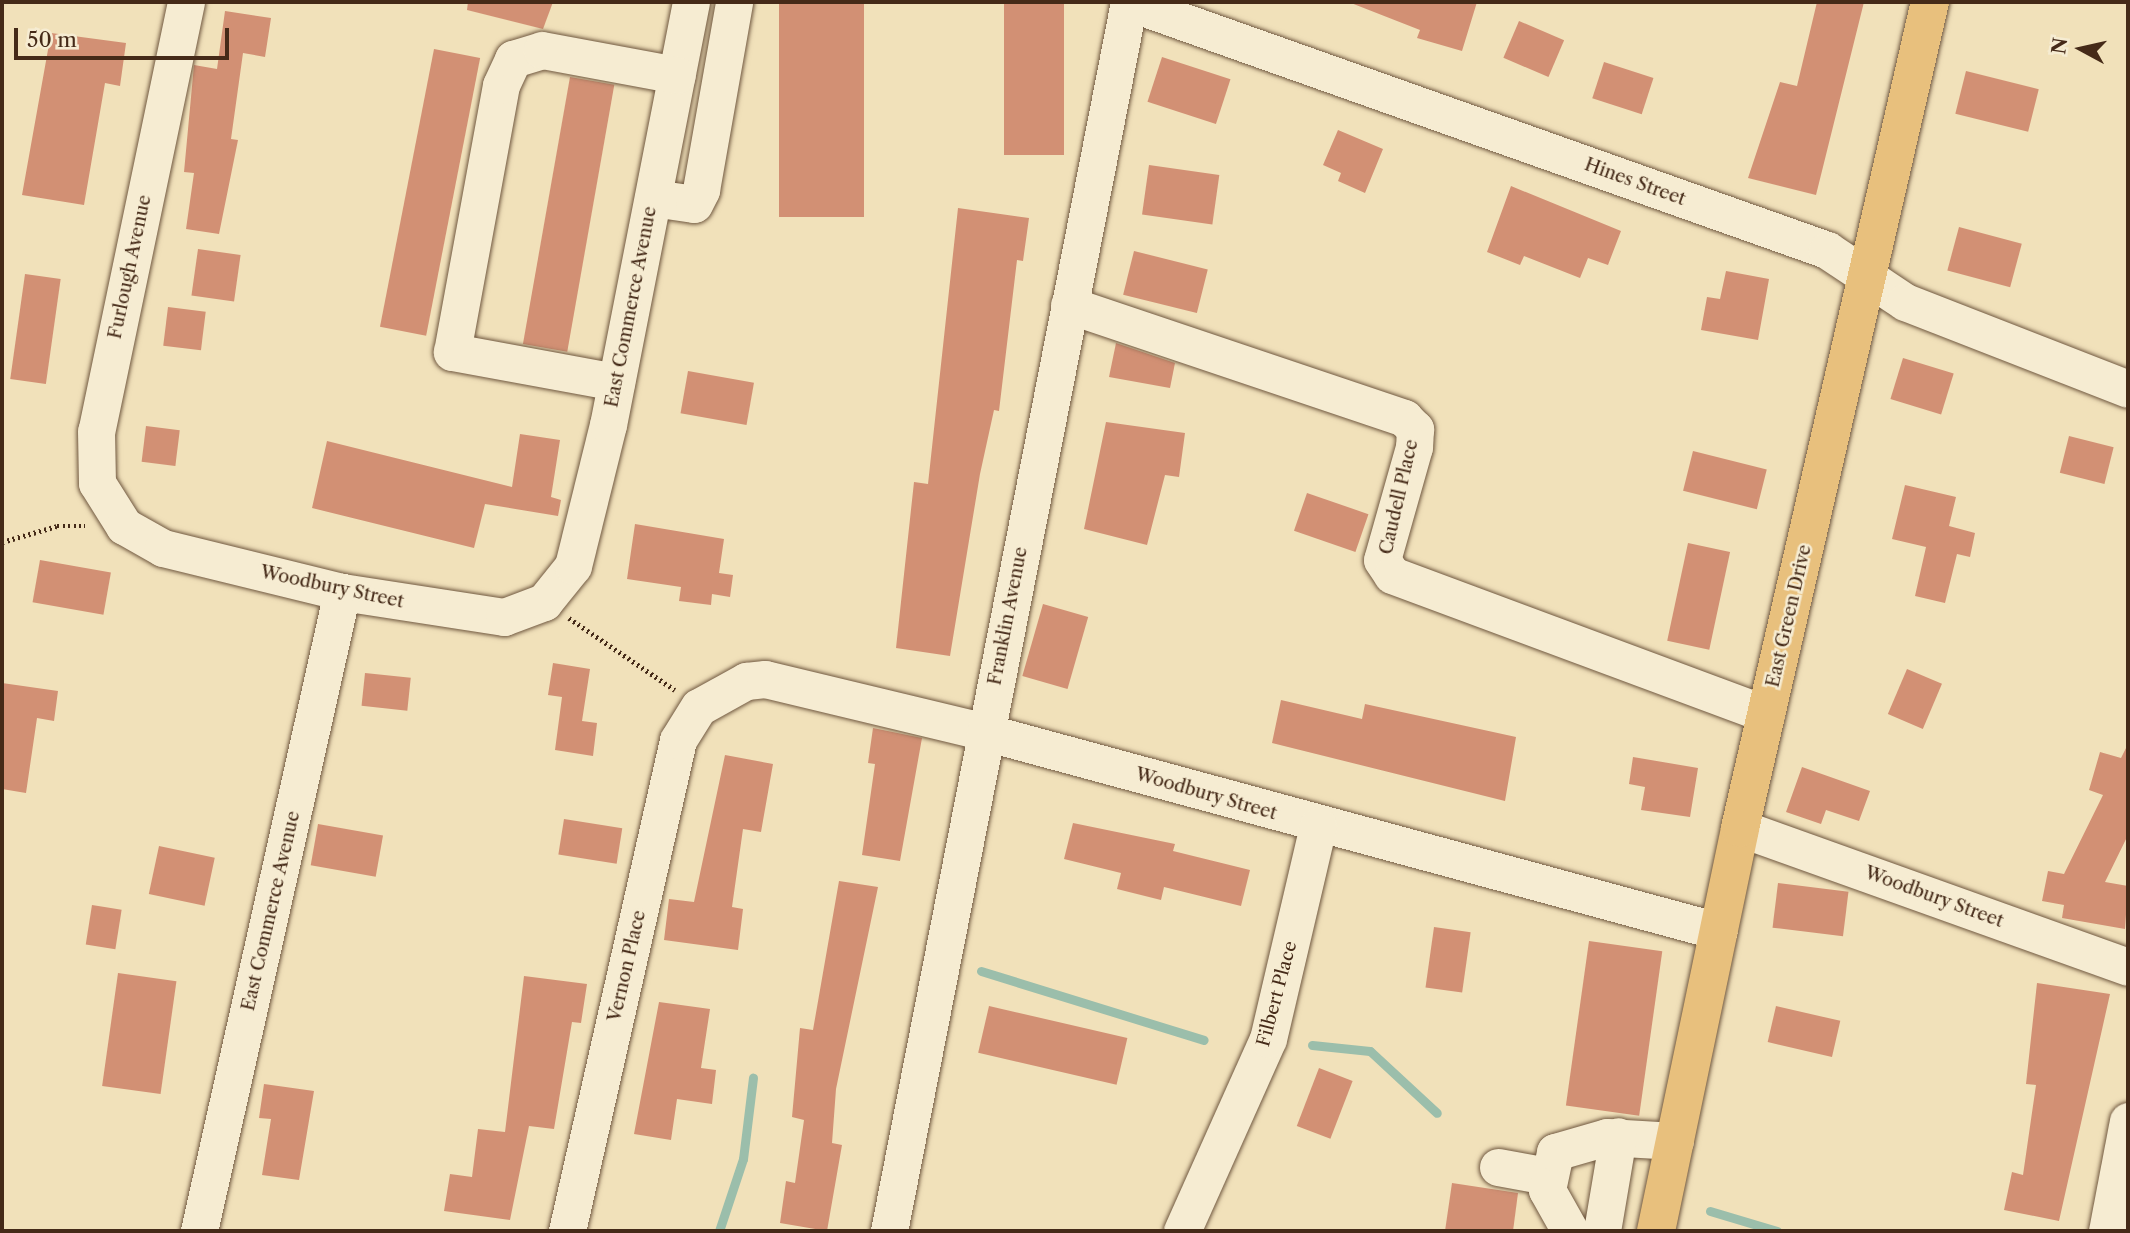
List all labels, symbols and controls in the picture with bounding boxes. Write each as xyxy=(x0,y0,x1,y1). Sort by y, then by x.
scale bar xyxy=(18,14,233,58)
north arrow xyxy=(2046,14,2116,84)
text: 50 m xyxy=(27,27,77,52)
text: N xyxy=(2047,36,2072,56)
street label: Hines Street xyxy=(1582,154,1688,210)
street label: Furlough Avenue xyxy=(104,193,156,341)
street label: East Commerce Avenue xyxy=(601,204,661,410)
street label: Caudell Place xyxy=(1375,437,1423,557)
street label: East Green Drive xyxy=(1762,543,1816,689)
street label: Franklin Avenue xyxy=(984,545,1032,687)
street label: Woodbury Street xyxy=(258,561,406,613)
street label: Woodbury Street xyxy=(1133,763,1279,825)
street label: East Commerce Avenue xyxy=(237,809,305,1013)
street label: Woodbury Street xyxy=(1861,862,2007,932)
street label: Vernon Place xyxy=(604,908,650,1024)
street label: Filbert Place xyxy=(1253,939,1301,1049)

